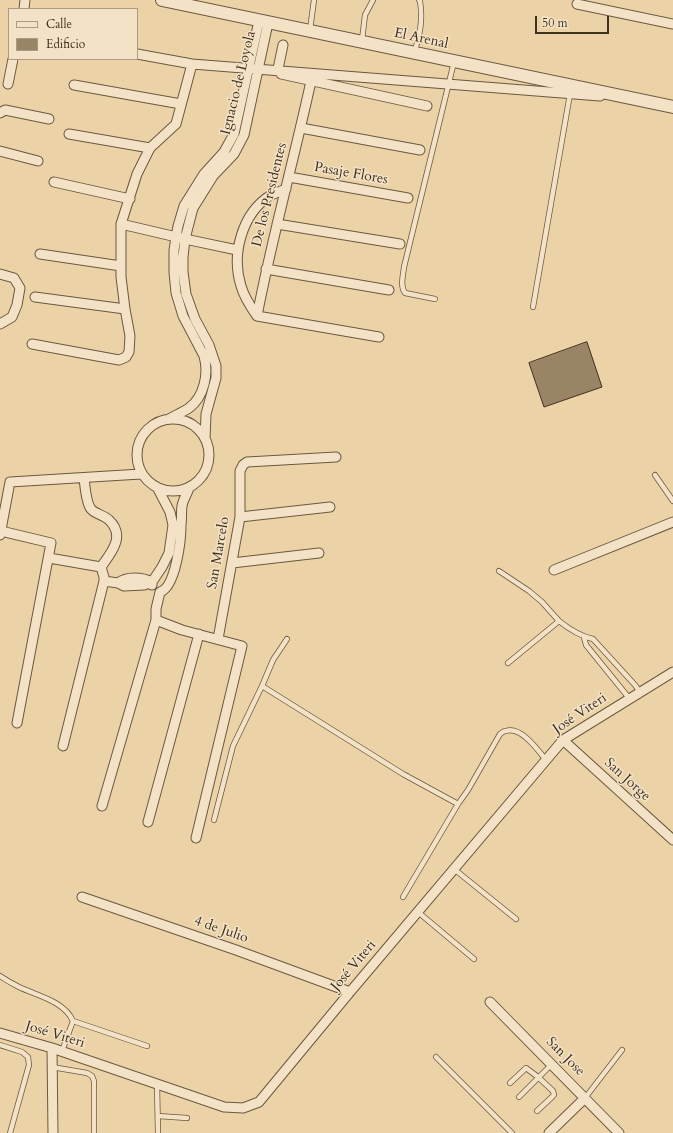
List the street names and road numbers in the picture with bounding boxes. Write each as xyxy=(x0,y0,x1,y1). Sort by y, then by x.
street label: El Arenal xyxy=(392,25,450,53)
street label: Ignacio de Loyola xyxy=(218,29,260,137)
street label: De los Presidentes xyxy=(249,141,291,249)
street label: Pasaje Flores xyxy=(313,159,389,189)
street label: San Marcelo xyxy=(204,516,234,590)
street label: José Viteri xyxy=(550,690,610,738)
street label: San Jorge xyxy=(600,755,654,805)
street label: 4 de Julio xyxy=(192,913,250,947)
street label: José Viteri xyxy=(328,937,380,995)
street label: José Viteri xyxy=(23,1018,87,1052)
street label: San Jose xyxy=(542,1034,588,1080)

